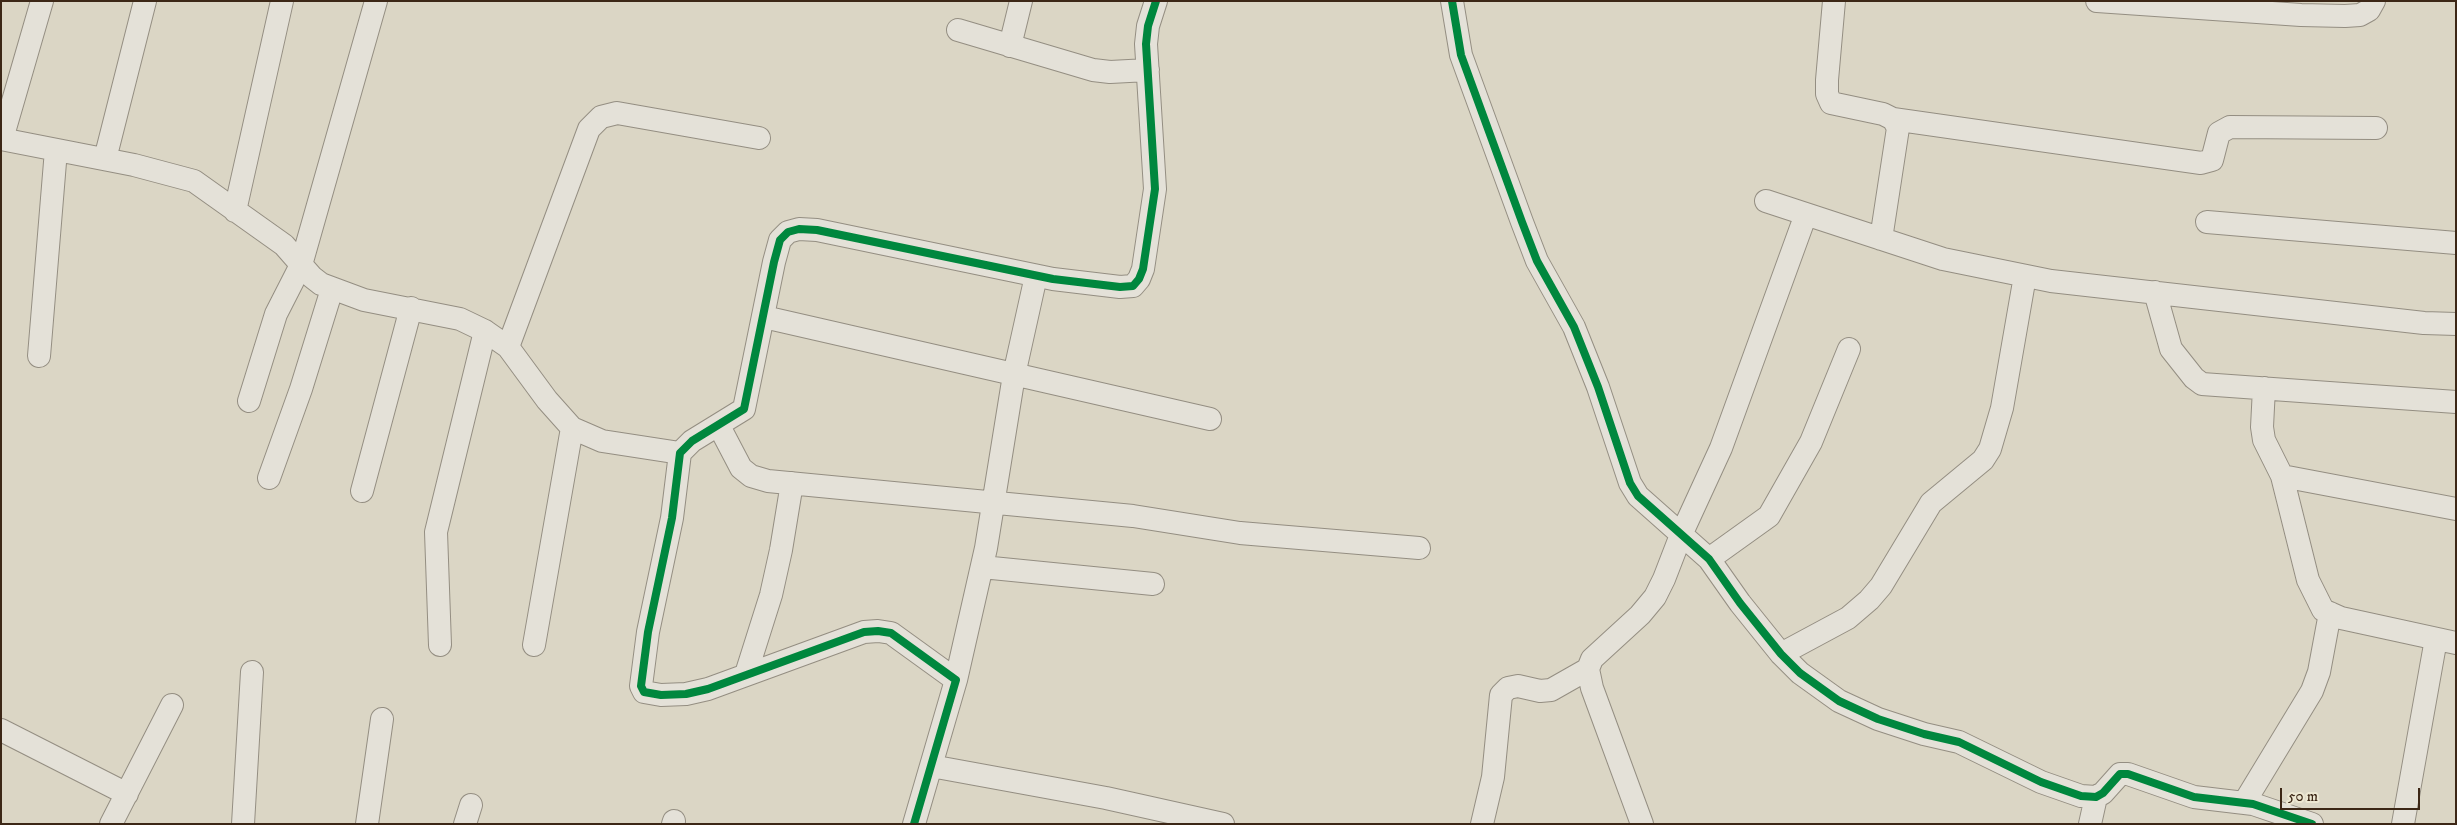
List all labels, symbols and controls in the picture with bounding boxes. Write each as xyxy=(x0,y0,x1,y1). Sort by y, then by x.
scale bar xyxy=(2282,778,2422,810)
text: 50 m xyxy=(2288,787,2318,806)

